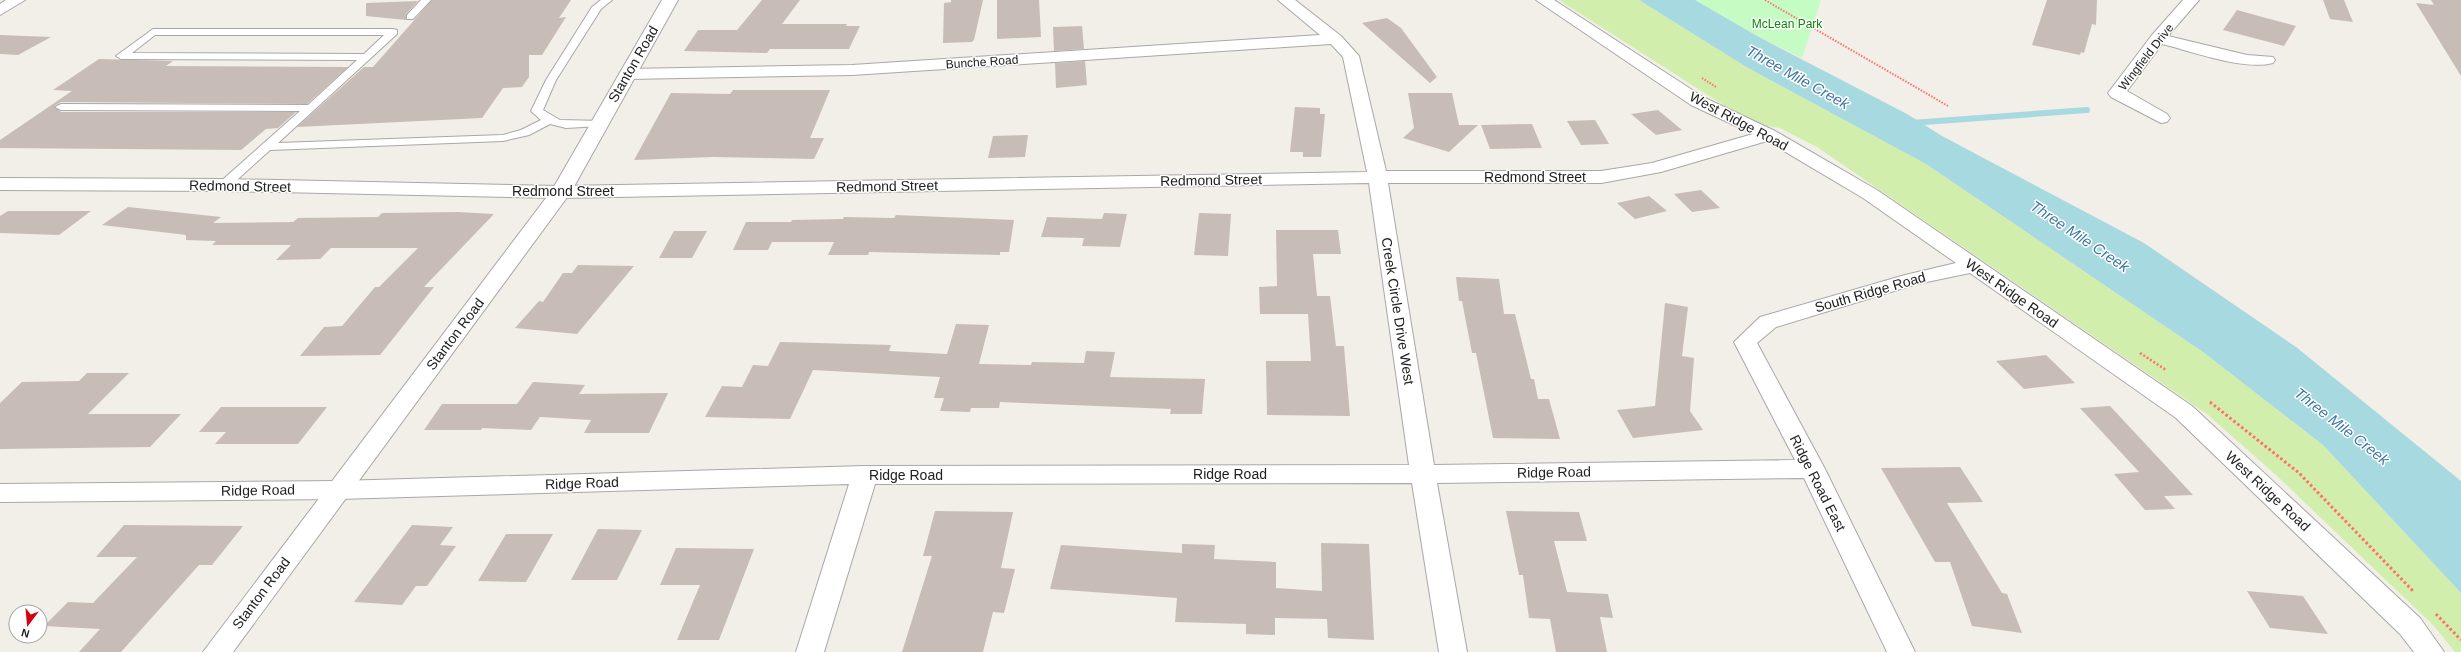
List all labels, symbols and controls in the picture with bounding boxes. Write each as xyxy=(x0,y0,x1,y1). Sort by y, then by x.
park label: McLean Park xyxy=(1752,17,1823,31)
street label: Wingfield Drive xyxy=(2116,21,2177,93)
street label: Stanton Road xyxy=(605,23,661,105)
water label: Three Mile Creek xyxy=(1744,42,1854,113)
street label: Bunche Road xyxy=(945,52,1019,72)
street label: West Ridge Road xyxy=(1687,88,1791,154)
street label: Redmond Street xyxy=(1484,169,1586,185)
street label: Redmond Street xyxy=(1160,171,1262,189)
street label: Redmond Street xyxy=(189,177,291,195)
street label: Redmond Street xyxy=(836,177,938,195)
street label: Redmond Street xyxy=(512,183,614,199)
water label: Three Mile Creek xyxy=(2028,197,2134,276)
street label: Creek Circle Drive West xyxy=(1378,236,1418,386)
street label: West Ridge Road xyxy=(1963,255,2061,331)
street label: South Ridge Road xyxy=(1813,269,1927,315)
street label: Stanton Road xyxy=(423,295,487,373)
water label: Three Mile Creek xyxy=(2291,384,2394,469)
street label: Ridge Road East xyxy=(1787,432,1849,534)
street label: West Ridge Road xyxy=(2223,448,2313,534)
street label: Ridge Road xyxy=(1517,463,1591,481)
street label: Ridge Road xyxy=(1193,466,1267,482)
street label: Ridge Road xyxy=(869,467,943,483)
street label: Ridge Road xyxy=(545,474,619,492)
street label: Ridge Road xyxy=(221,481,295,499)
street label: Stanton Road xyxy=(229,554,293,632)
north arrow xyxy=(8,604,48,644)
text: N xyxy=(20,627,31,640)

